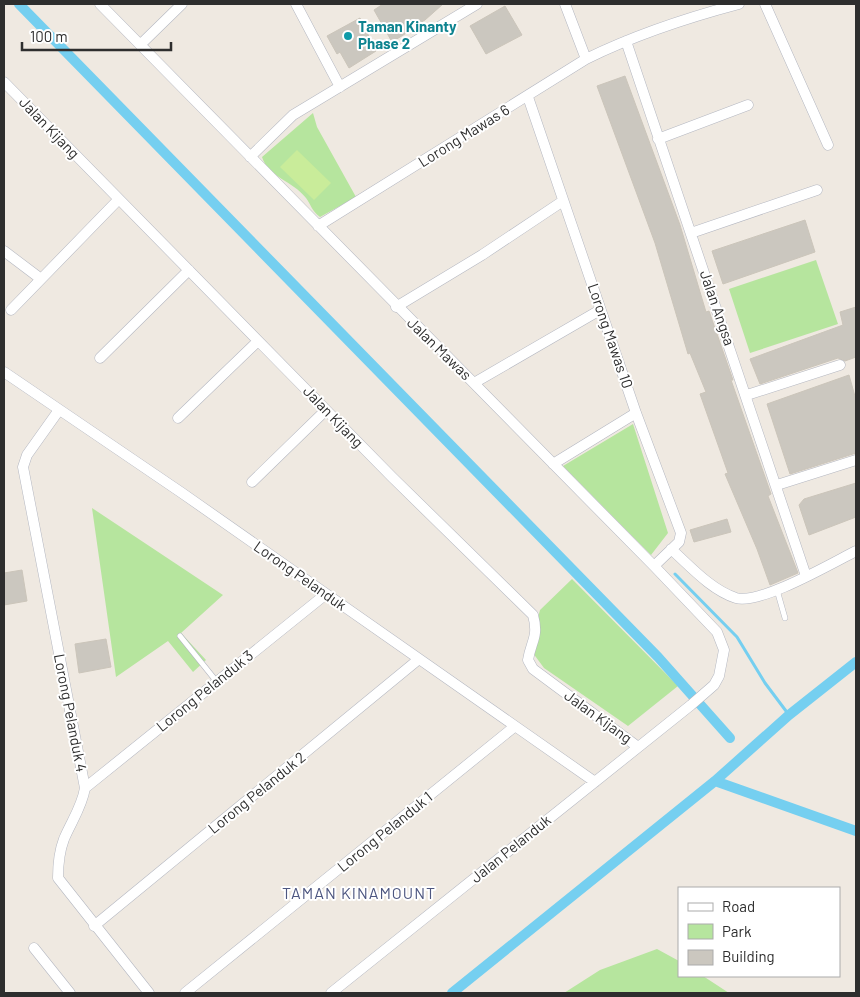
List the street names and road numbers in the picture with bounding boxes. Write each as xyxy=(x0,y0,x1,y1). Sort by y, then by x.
street label: Jalan Kijang xyxy=(16,93,84,162)
street label: Lorong Mawas 6 xyxy=(415,100,512,170)
street label: Jalan Angsa xyxy=(697,268,739,348)
street label: Lorong Mawas 10 xyxy=(585,281,637,391)
street label: Jalan Mawas xyxy=(404,313,476,383)
street label: Jalan Kijang xyxy=(300,382,368,451)
street label: Lorong Pelanduk xyxy=(251,537,351,614)
street label: Lorong Pelanduk 3 xyxy=(152,646,256,735)
street label: Lorong Pelanduk 4 xyxy=(51,652,91,773)
street label: Jalan Kijang xyxy=(561,686,636,747)
street label: Lorong Pelanduk 2 xyxy=(204,748,309,837)
street label: Lorong Pelanduk 1 xyxy=(333,787,436,875)
street label: Jalan Pelanduk xyxy=(467,810,554,886)

